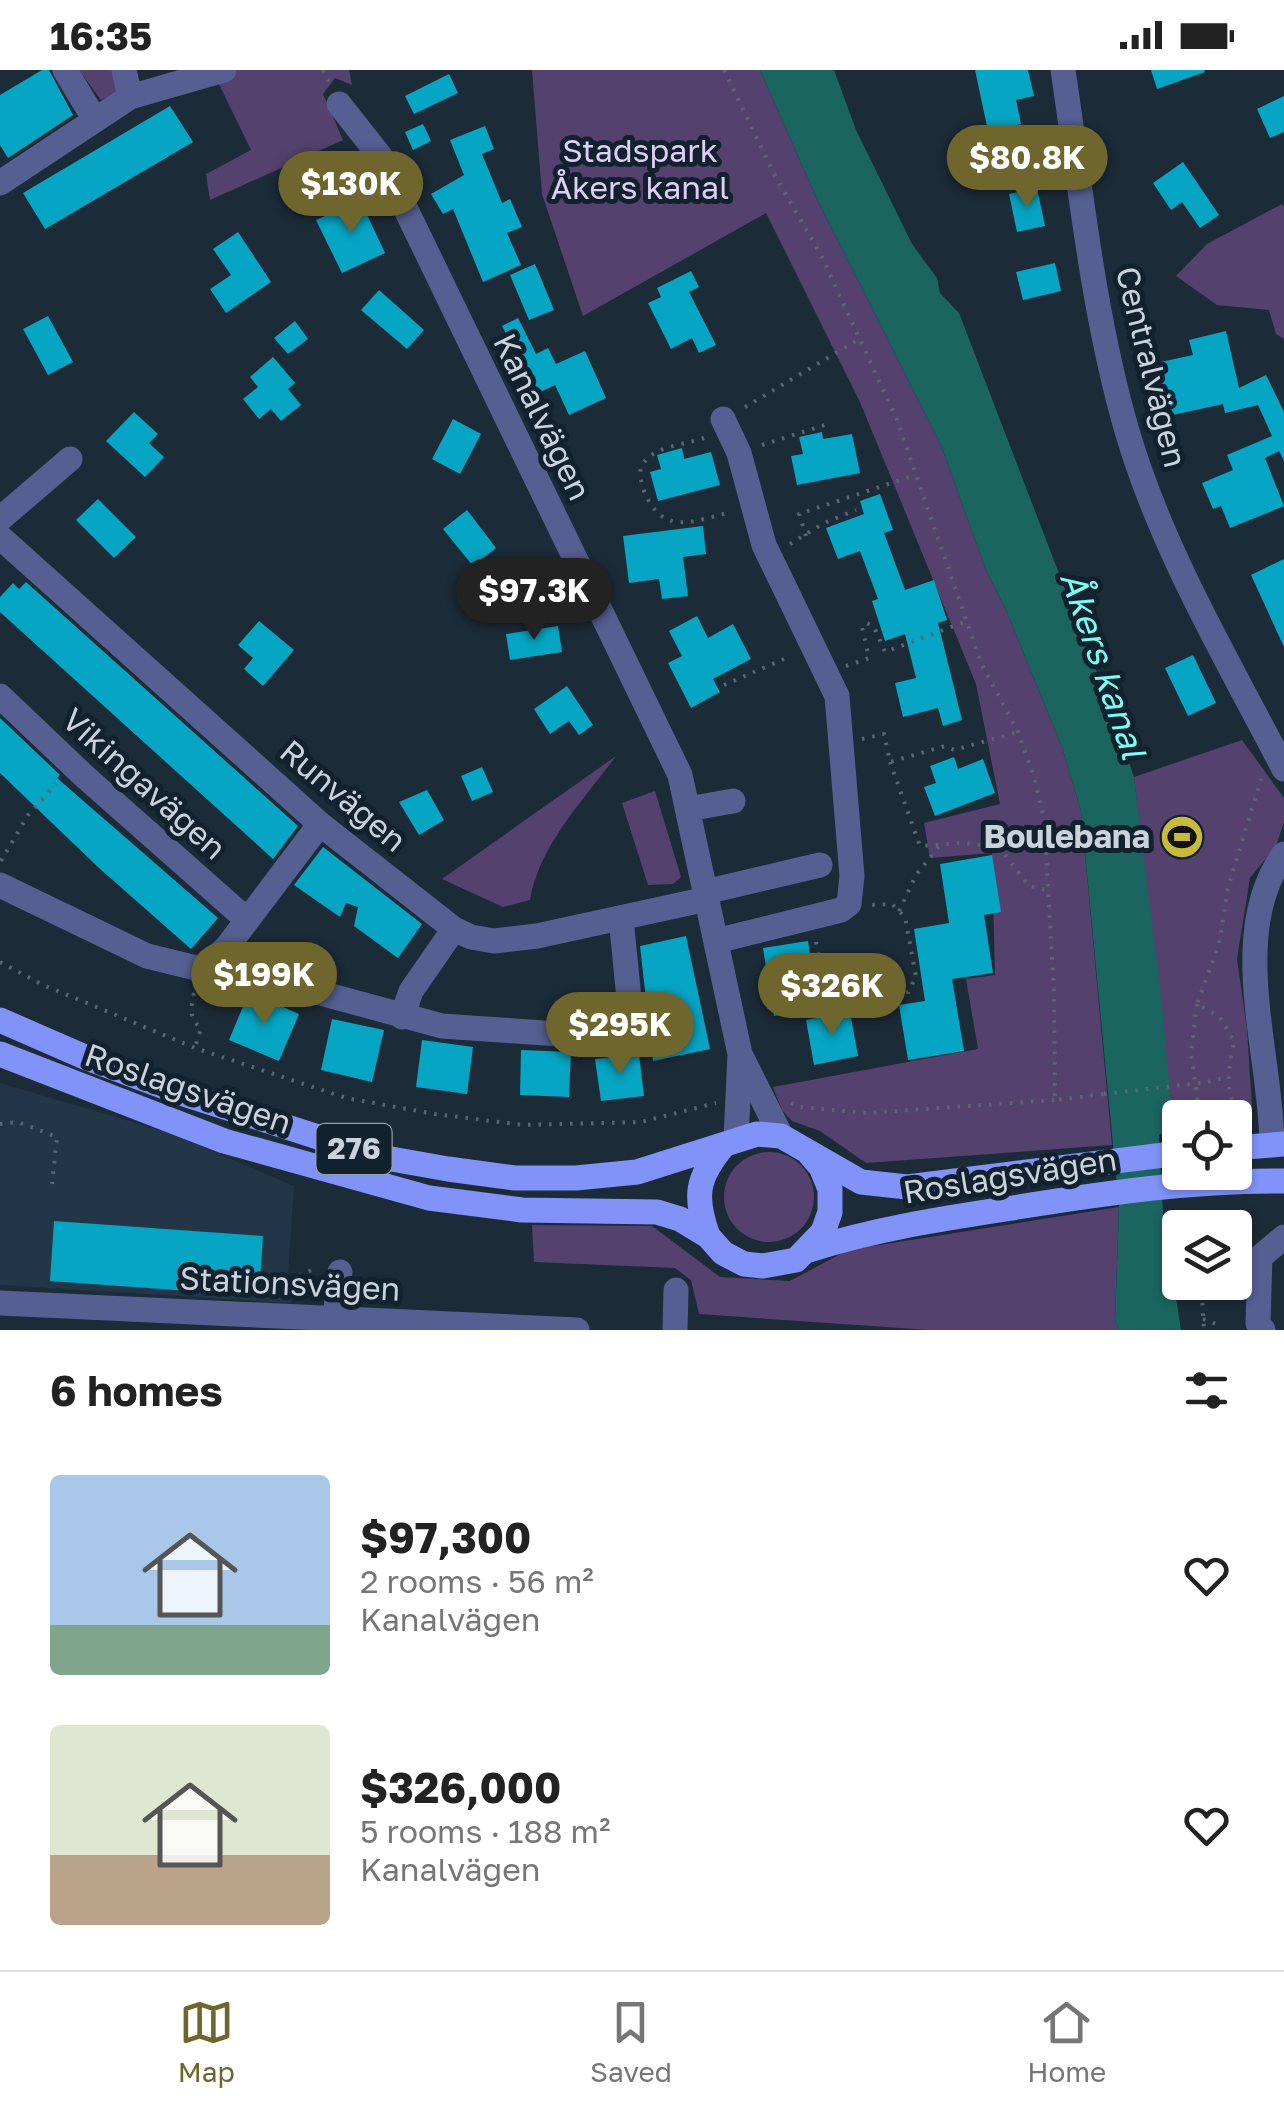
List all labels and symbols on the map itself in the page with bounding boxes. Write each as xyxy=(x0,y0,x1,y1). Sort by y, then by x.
pin: $80.8K xyxy=(946,125,1108,210)
park label: Stadspark Åkers kanal xyxy=(551,131,729,206)
pin: $130K xyxy=(281,151,421,236)
street label: Centralvägen xyxy=(1109,262,1195,471)
street label: Kanalvägen xyxy=(486,327,600,506)
pin: $97.3K xyxy=(453,558,615,643)
water label: Åkers kanal xyxy=(1052,565,1156,766)
street label: Vikingavägen xyxy=(55,700,234,867)
street label: Runvägen xyxy=(273,732,414,859)
sports icon: Boulebana xyxy=(1159,814,1205,860)
place label: Boulebana xyxy=(984,817,1150,855)
pin: $199K xyxy=(194,942,334,1027)
pin: $326K xyxy=(762,953,902,1038)
pin: $295K xyxy=(550,992,690,1077)
street label: Roslagsvägen xyxy=(80,1035,297,1141)
road number: 276 xyxy=(316,1124,392,1174)
street label: Roslagsvägen xyxy=(900,1139,1119,1211)
street label: Stationsvägen xyxy=(179,1258,401,1308)

